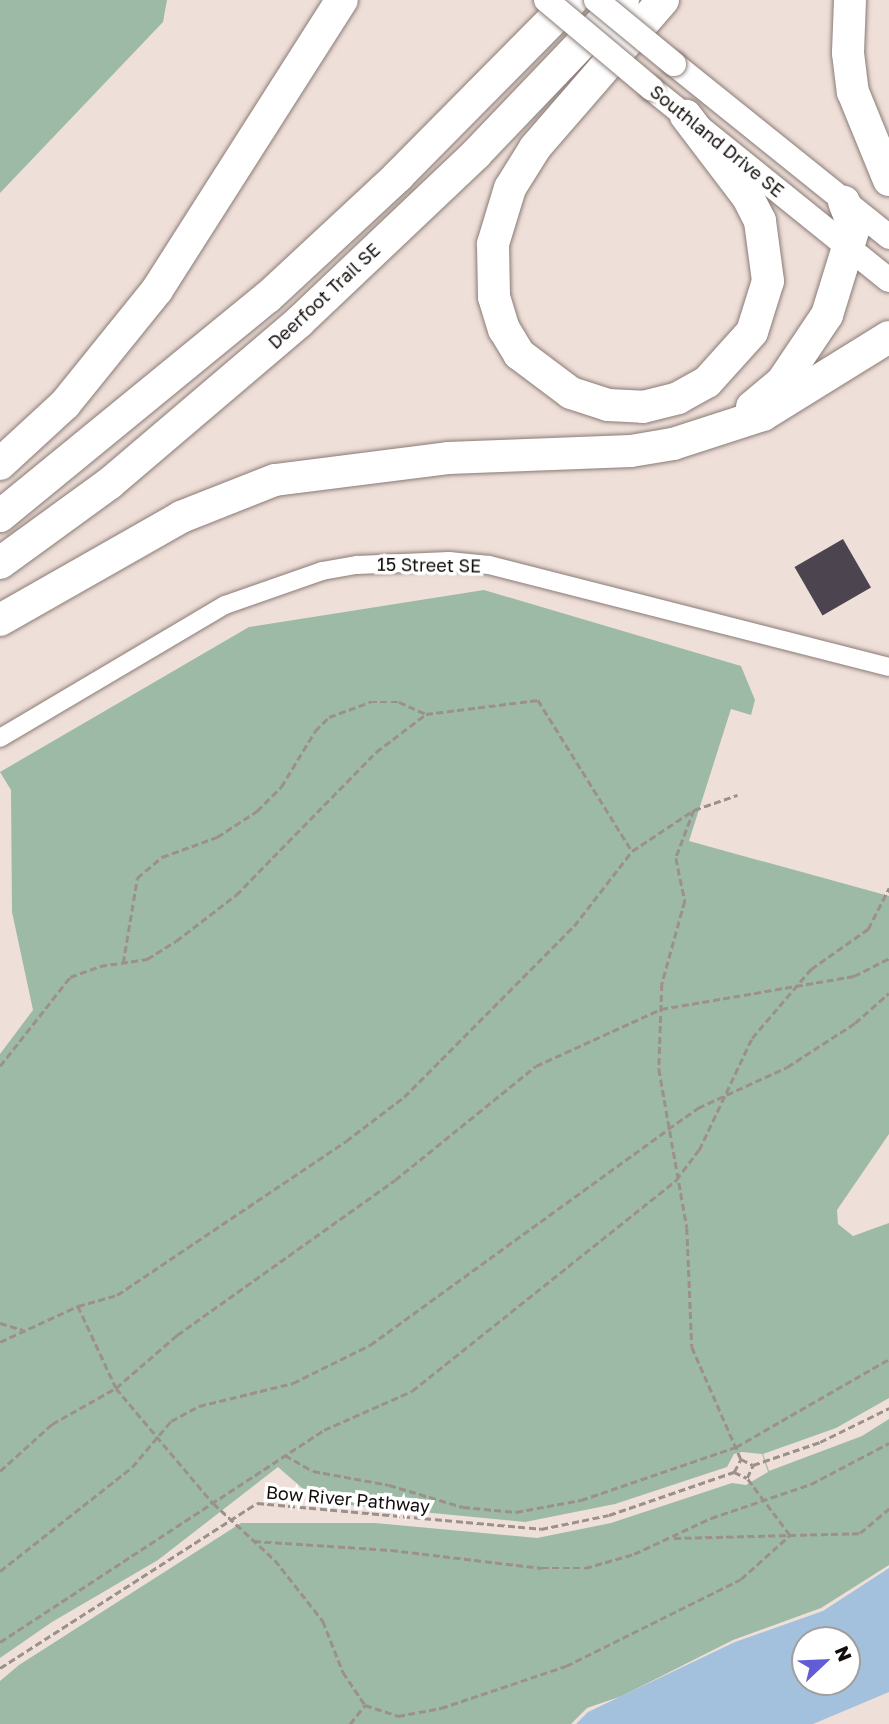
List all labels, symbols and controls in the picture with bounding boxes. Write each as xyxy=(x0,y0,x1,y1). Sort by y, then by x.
street label: Southland Drive SE xyxy=(646,80,788,202)
street label: Deerfoot Trail SE xyxy=(264,239,384,353)
street label: 15 Street SE xyxy=(377,553,481,577)
street label: Bow River Pathway xyxy=(265,1481,431,1517)
north arrow xyxy=(791,1626,861,1696)
text: N xyxy=(831,1642,857,1665)

